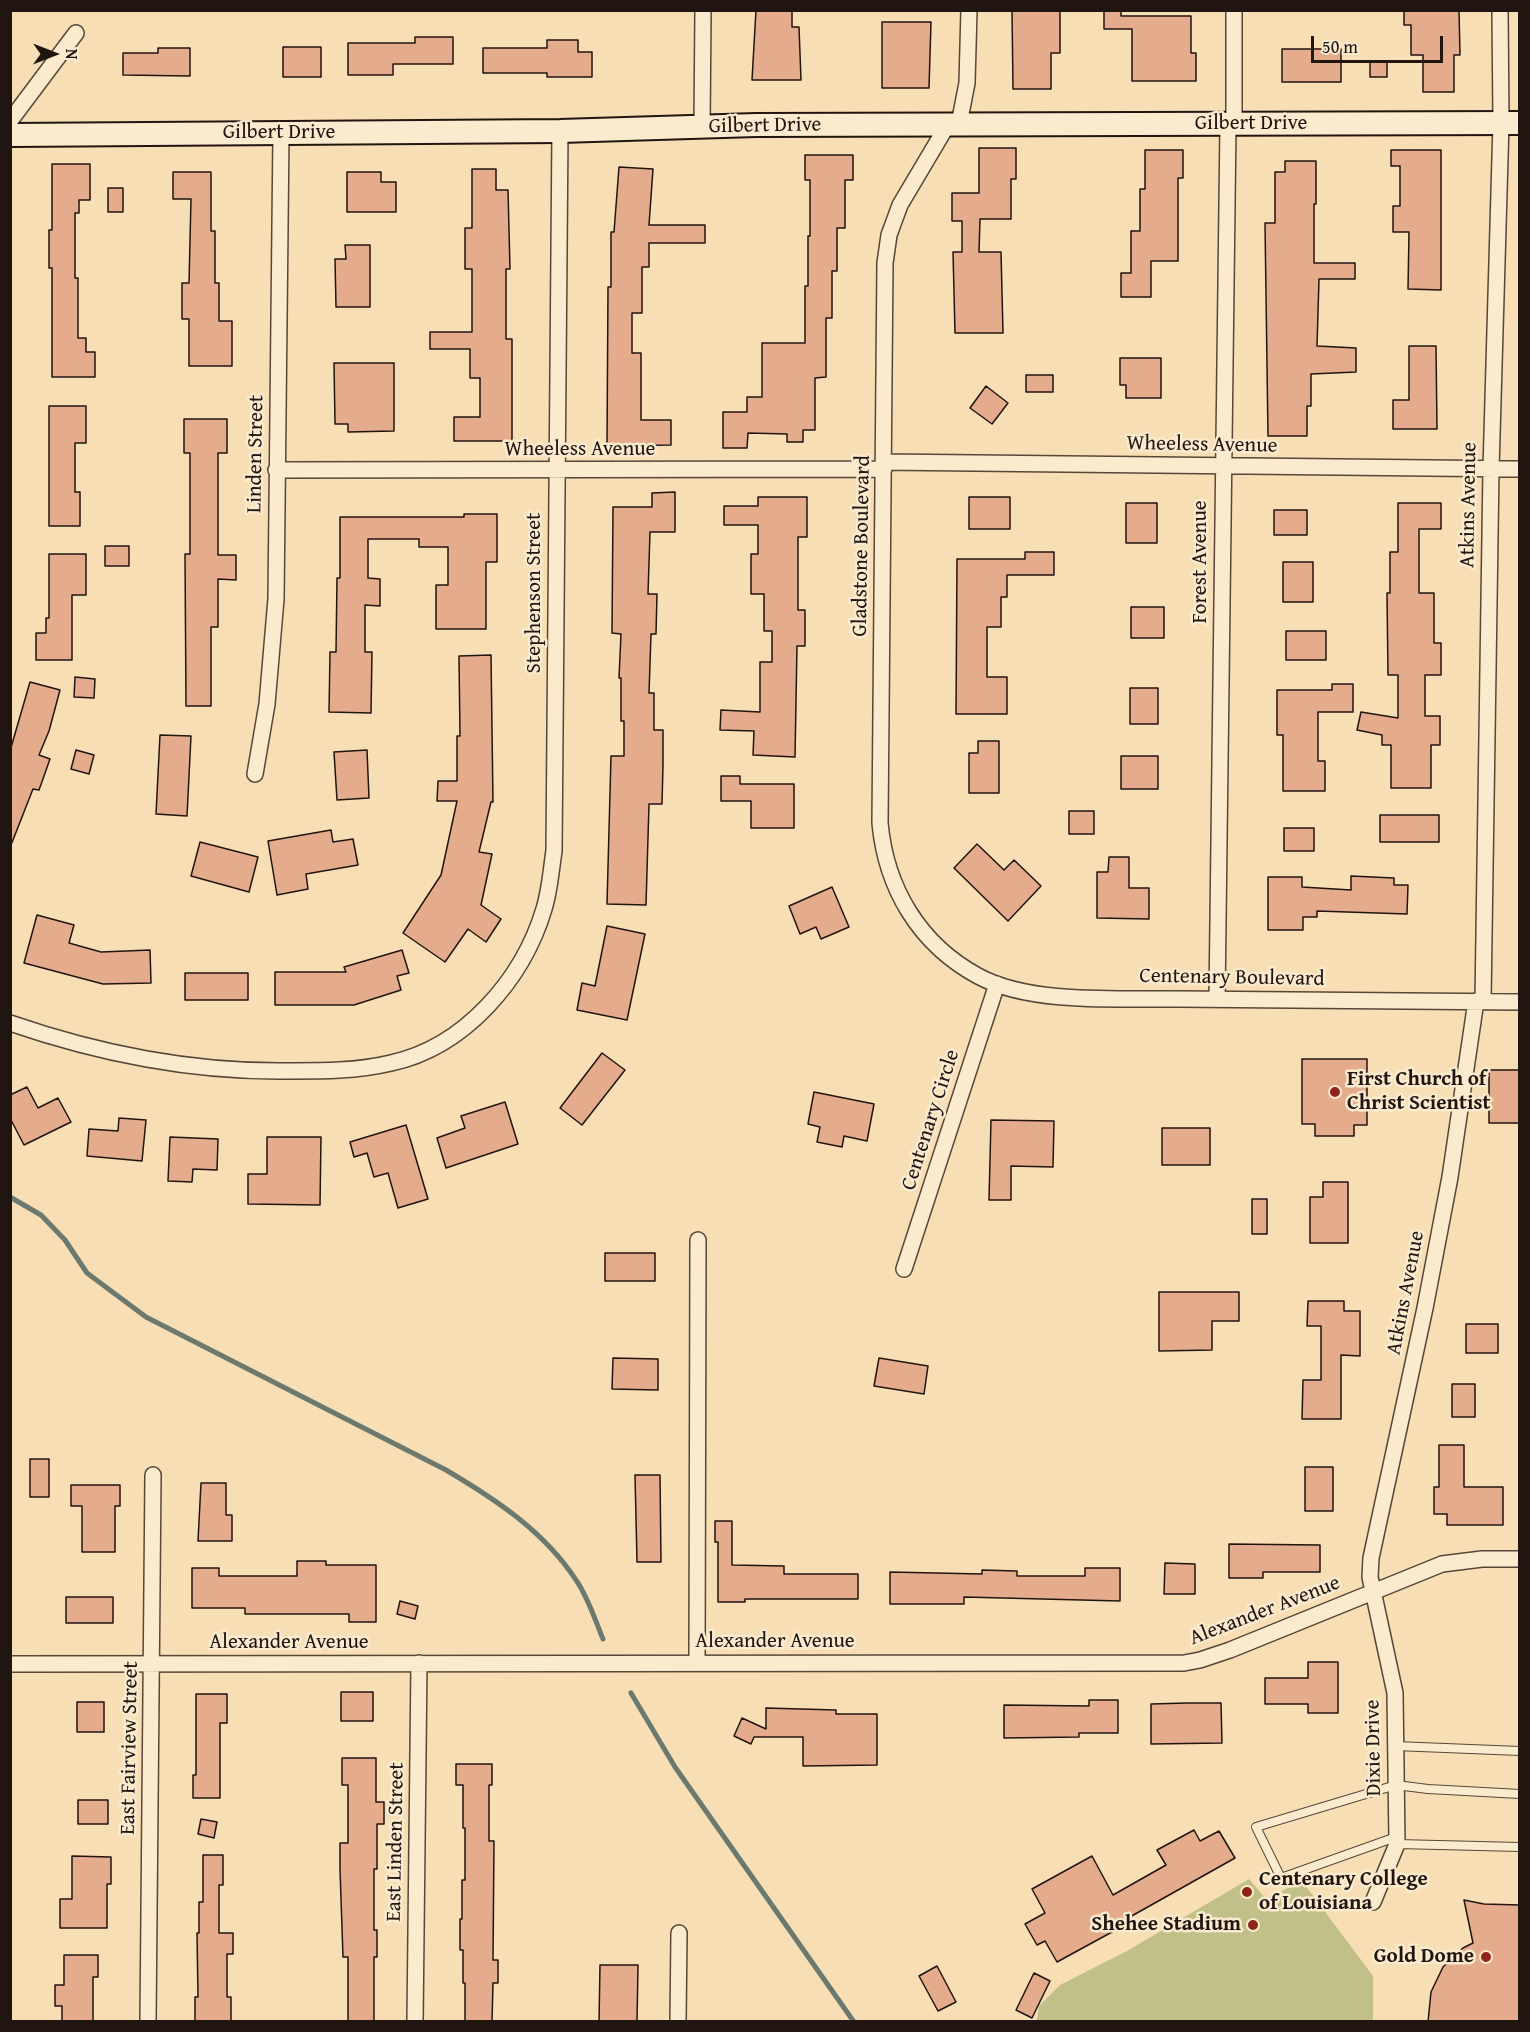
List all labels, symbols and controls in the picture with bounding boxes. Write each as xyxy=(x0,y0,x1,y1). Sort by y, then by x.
north arrow xyxy=(24,24,84,84)
scale bar xyxy=(1314,24,1446,62)
text: 50 m xyxy=(1322,33,1358,60)
text: N xyxy=(60,49,84,59)
street label: Gilbert Drive xyxy=(1195,111,1307,137)
street label: Gilbert Drive xyxy=(708,112,822,140)
street label: Gilbert Drive xyxy=(223,120,335,146)
street label: Linden Street xyxy=(242,395,270,513)
street label: Wheeless Avenue xyxy=(1126,431,1278,459)
street label: Wheeless Avenue xyxy=(505,437,655,463)
street label: Atkins Avenue xyxy=(1455,442,1483,568)
street label: Gladstone Boulevard xyxy=(848,455,876,637)
street label: Forest Avenue xyxy=(1188,500,1214,624)
street label: Stephenson Street xyxy=(522,513,548,673)
street label: Centenary Boulevard xyxy=(1139,964,1325,992)
street label: Centenary Circle xyxy=(896,1047,966,1193)
place label: First Church of Christ Scientist xyxy=(1347,1067,1490,1117)
marker: First Church of Christ Scientist xyxy=(1328,1085,1342,1099)
street label: Atkins Avenue xyxy=(1382,1229,1430,1357)
street label: Alexander Avenue xyxy=(1186,1571,1344,1651)
street label: Alexander Avenue xyxy=(695,1629,855,1655)
street label: Alexander Avenue xyxy=(209,1630,369,1656)
street label: East Fairview Street xyxy=(116,1661,144,1835)
street label: Dixie Drive xyxy=(1361,1699,1387,1797)
street label: East Linden Street xyxy=(382,1762,410,1922)
place label: Centenary College of Louisiana xyxy=(1259,1867,1428,1917)
marker: Centenary College of Louisiana xyxy=(1240,1885,1254,1899)
place label: Shehee Stadium xyxy=(1091,1912,1241,1938)
marker: Shehee Stadium xyxy=(1246,1918,1260,1932)
place label: Gold Dome xyxy=(1374,1944,1474,1970)
marker: Gold Dome xyxy=(1479,1950,1493,1964)

